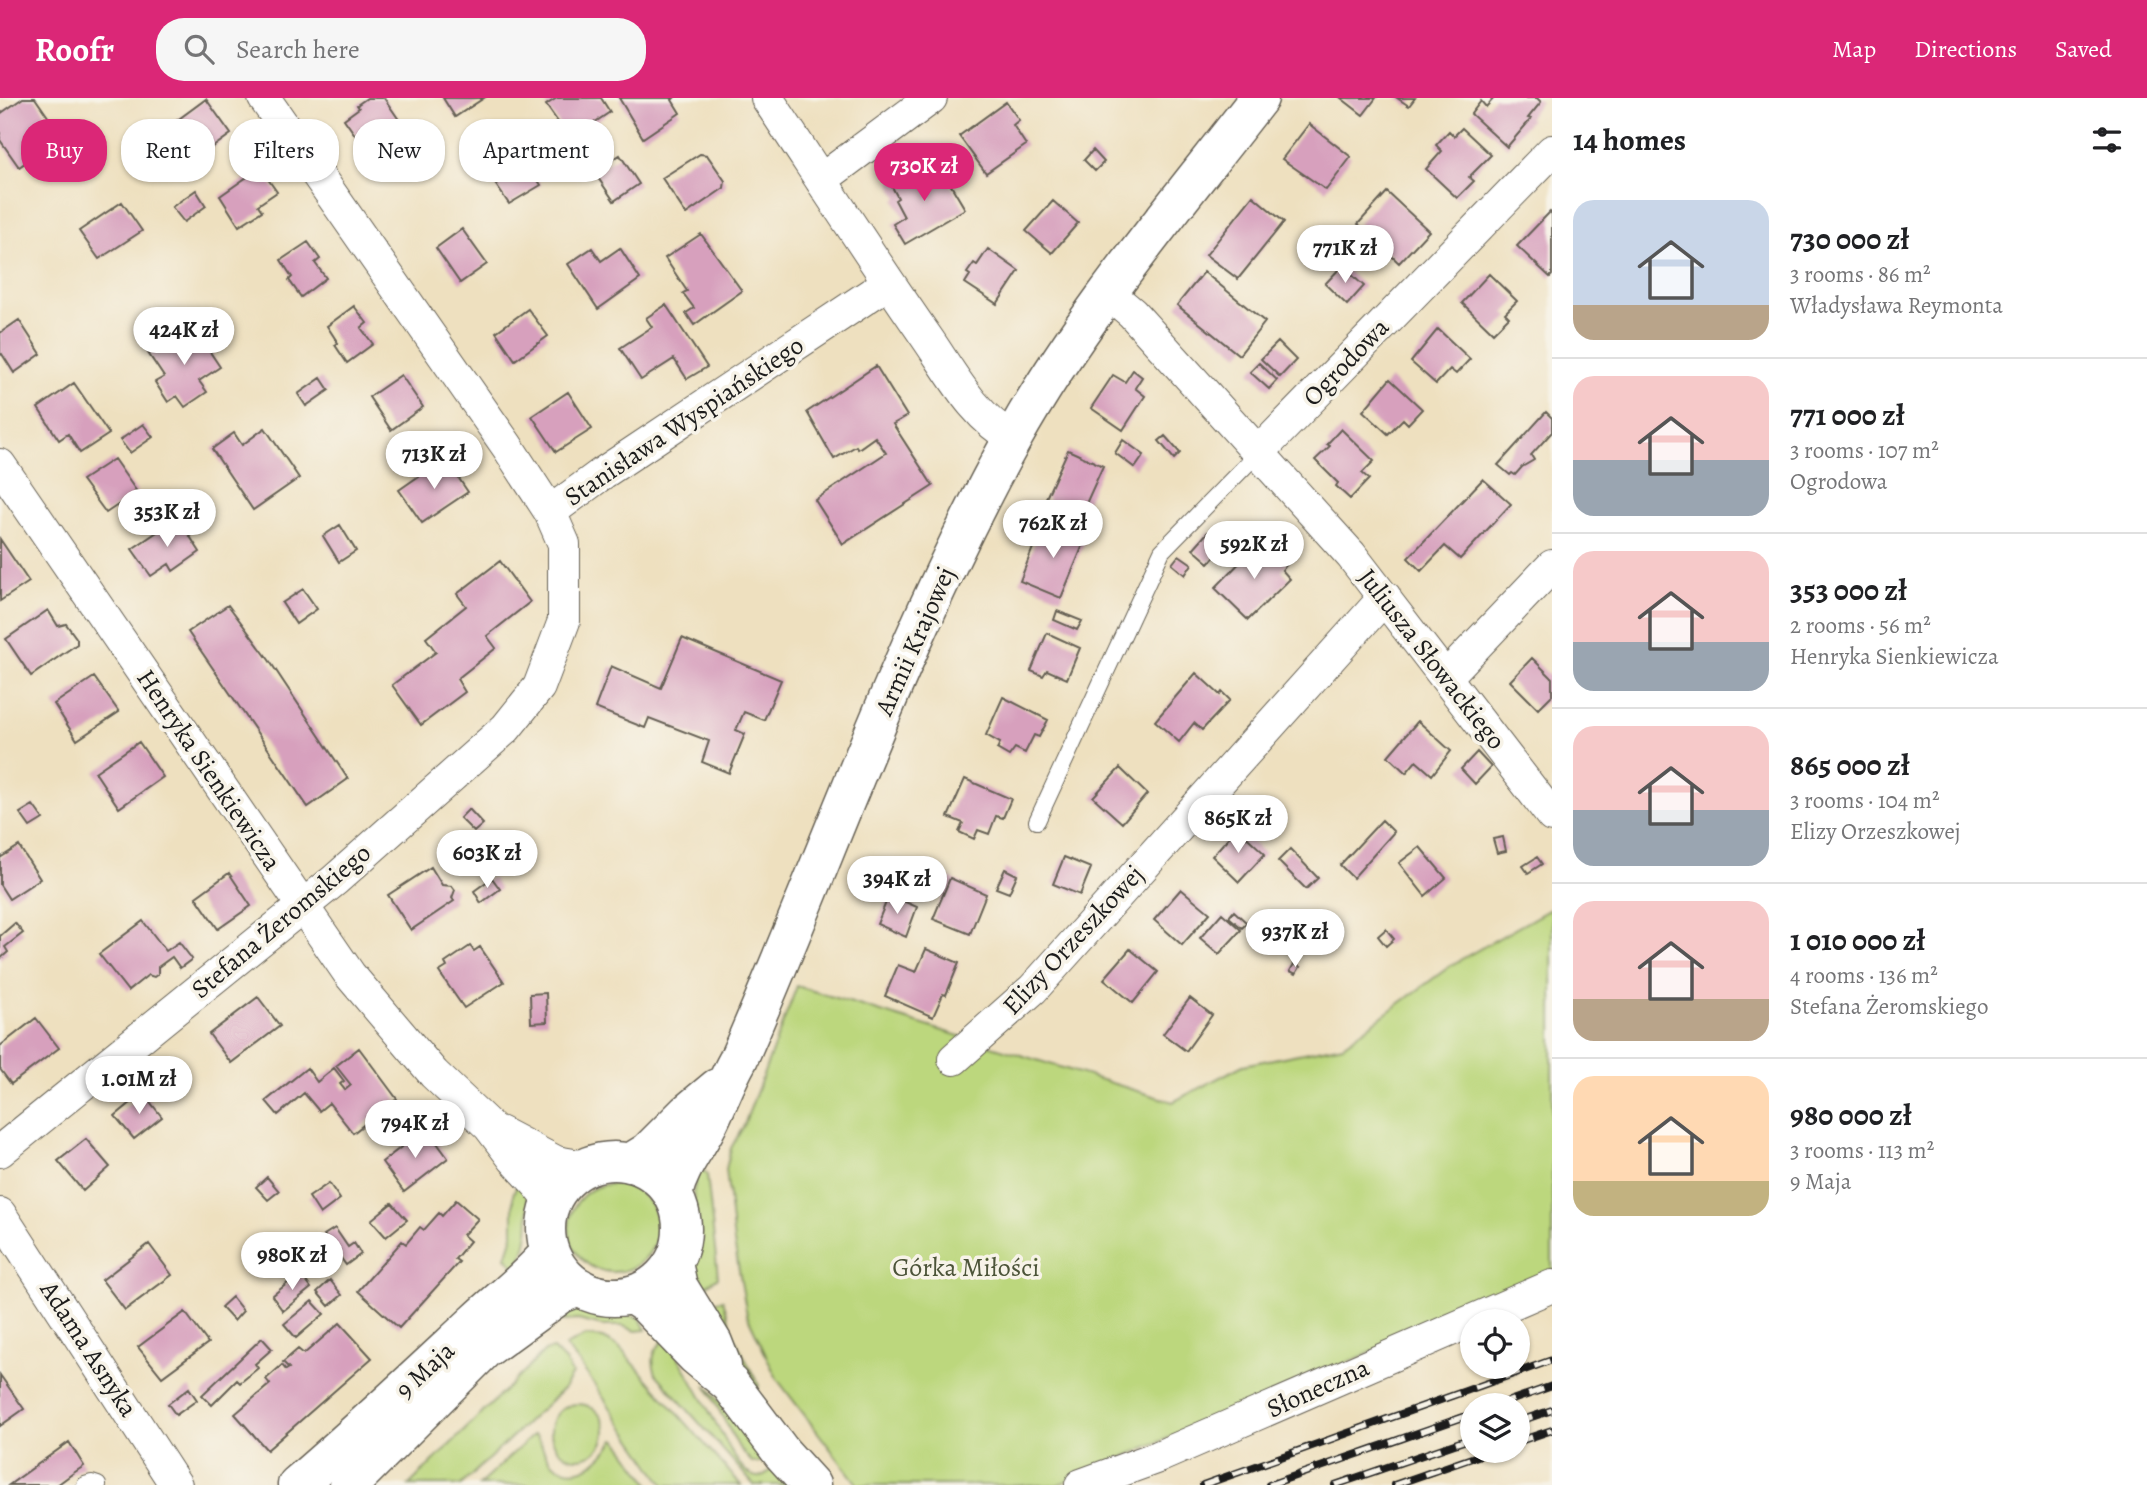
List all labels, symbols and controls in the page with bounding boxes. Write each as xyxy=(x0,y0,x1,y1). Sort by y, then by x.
search box xyxy=(156,18,646,81)
text: Roofr xyxy=(35,27,114,72)
icon: search xyxy=(180,30,218,68)
text: Search here xyxy=(236,32,360,67)
text: Map xyxy=(1832,33,1876,65)
text: Directions xyxy=(1914,33,2017,65)
text: Saved xyxy=(2055,33,2112,65)
chip: Buy xyxy=(21,119,107,182)
chip: Rent xyxy=(121,119,215,182)
chip: Filters xyxy=(229,119,339,182)
chip: New xyxy=(353,119,445,182)
chip: Apartment xyxy=(459,119,614,182)
text: 14 homes xyxy=(1573,120,1686,160)
icon: filters xyxy=(2088,121,2126,159)
pin: 730K zł xyxy=(859,144,989,203)
text: 730K zł xyxy=(890,150,958,181)
text: 730 000 zł xyxy=(1790,219,1909,259)
pin: 771K zł xyxy=(1280,226,1410,285)
icon: home xyxy=(1629,228,1713,312)
text: 771K zł xyxy=(1313,232,1377,263)
text: 3 rooms · 86 m² xyxy=(1790,259,1931,290)
text: Władysława Reymonta xyxy=(1790,290,2003,321)
pin: 424K zł xyxy=(119,308,249,367)
street label: Ogrodowa xyxy=(1295,310,1397,414)
text: 424K zł xyxy=(149,314,219,345)
street label: Stanisława Wyspiańskiego xyxy=(557,328,811,514)
text: 771 000 zł xyxy=(1790,395,1905,435)
icon: home xyxy=(1629,404,1713,488)
pin: 713K zł xyxy=(369,432,499,491)
text: 3 rooms · 107 m² xyxy=(1790,435,1939,466)
text: 713K zł xyxy=(402,438,466,469)
text: Ogrodowa xyxy=(1790,466,1887,497)
pin: 353K zł xyxy=(102,490,232,549)
text: 353K zł xyxy=(134,496,200,527)
pin: 762K zł xyxy=(988,500,1118,560)
text: 762K zł xyxy=(1019,507,1087,538)
pin: 592K zł xyxy=(1189,522,1319,581)
text: 592K zł xyxy=(1220,528,1288,559)
street label: Armii Krajowej xyxy=(866,561,963,722)
street label: Juliusza Słowackiego xyxy=(1350,561,1514,757)
text: 353 000 zł xyxy=(1790,570,1907,610)
icon: home xyxy=(1629,579,1713,663)
text: 2 rooms · 56 m² xyxy=(1790,610,1931,641)
text: Henryka Sienkiewicza xyxy=(1790,641,1999,672)
street label: Henryka Sienkiewicza xyxy=(129,662,289,878)
text: 865 000 zł xyxy=(1790,745,1910,785)
icon: home xyxy=(1629,754,1713,838)
text: 3 rooms · 104 m² xyxy=(1790,785,1939,816)
pin: 865K zł xyxy=(1173,796,1303,855)
text: 865K zł xyxy=(1204,802,1272,833)
text: Elizy Orzeszkowej xyxy=(1790,816,1960,847)
pin: 603K zł xyxy=(422,830,552,890)
street label: Stefana Żeromskiego xyxy=(184,836,378,1006)
text: 603K zł xyxy=(453,837,521,868)
pin: 394K zł xyxy=(832,856,962,916)
street label: Elizy Orzeszkowej xyxy=(994,858,1152,1022)
text: 394K zł xyxy=(863,863,931,894)
pin: 937K zł xyxy=(1230,910,1360,969)
text: 937K zł xyxy=(1262,916,1329,947)
text: 1 010 000 zł xyxy=(1790,920,1925,960)
icon: home xyxy=(1629,929,1713,1013)
text: 4 rooms · 136 m² xyxy=(1790,960,1938,991)
text: Stefana Żeromskiego xyxy=(1790,991,1988,1022)
pin: 1.01M zł xyxy=(67,1056,211,1116)
text: 1.01M zł xyxy=(101,1063,177,1094)
text: 980 000 zł xyxy=(1790,1095,1912,1135)
pin: 794K zł xyxy=(350,1100,480,1160)
icon: home xyxy=(1629,1104,1713,1188)
text: 794K zł xyxy=(381,1107,449,1138)
text: 3 rooms · 113 m² xyxy=(1790,1135,1934,1166)
text: 9 Maja xyxy=(1790,1166,1851,1197)
pin: 980K zł xyxy=(227,1232,357,1292)
text: 980K zł xyxy=(257,1239,327,1270)
park label: Górka Miłości xyxy=(892,1250,1040,1285)
street label: Adama Asnyka xyxy=(31,1274,146,1424)
map controls xyxy=(1460,1309,1530,1463)
button: locate xyxy=(1460,1309,1530,1379)
street label: 9 Maja xyxy=(388,1334,462,1406)
street label: Słoneczna xyxy=(1261,1350,1375,1426)
button: layers xyxy=(1460,1393,1530,1463)

